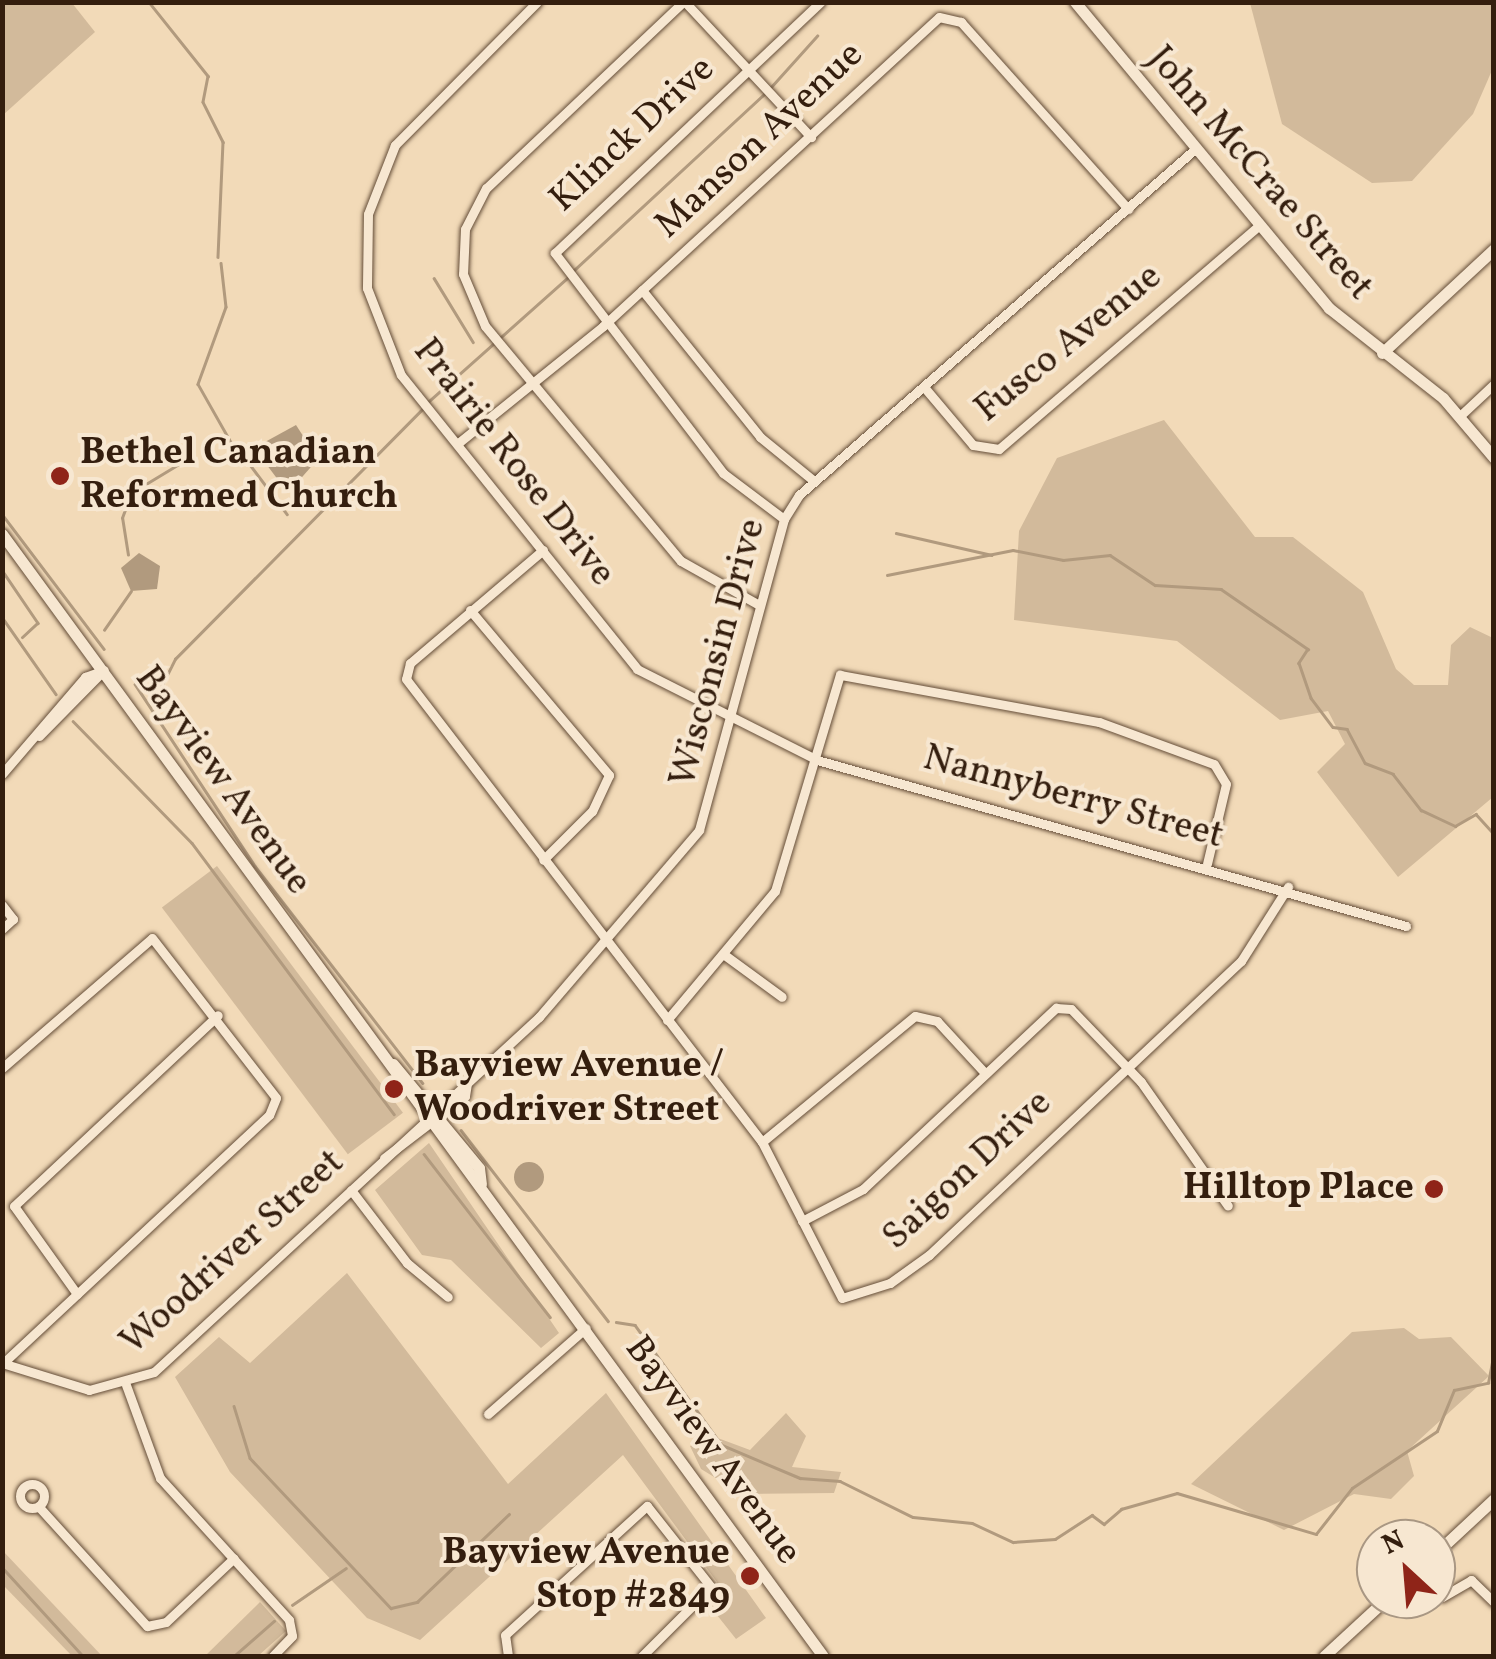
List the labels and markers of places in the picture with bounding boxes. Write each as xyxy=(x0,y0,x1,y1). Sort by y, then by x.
place label: Bethel Canadian Reformed Church xyxy=(80,431,398,520)
marker: Bethel Canadian Reformed Church xyxy=(49,465,71,487)
place label: Bayview Avenue / Woodriver Street xyxy=(414,1044,725,1134)
marker: Bayview Avenue / Woodriver Street xyxy=(383,1078,405,1100)
place label: Hilltop Place xyxy=(1183,1166,1414,1212)
marker: Hilltop Place xyxy=(1423,1178,1445,1200)
place label: Bayview Avenue Stop #2849 xyxy=(442,1531,730,1620)
marker: Bayview Avenue Stop #2849 xyxy=(739,1565,761,1587)

